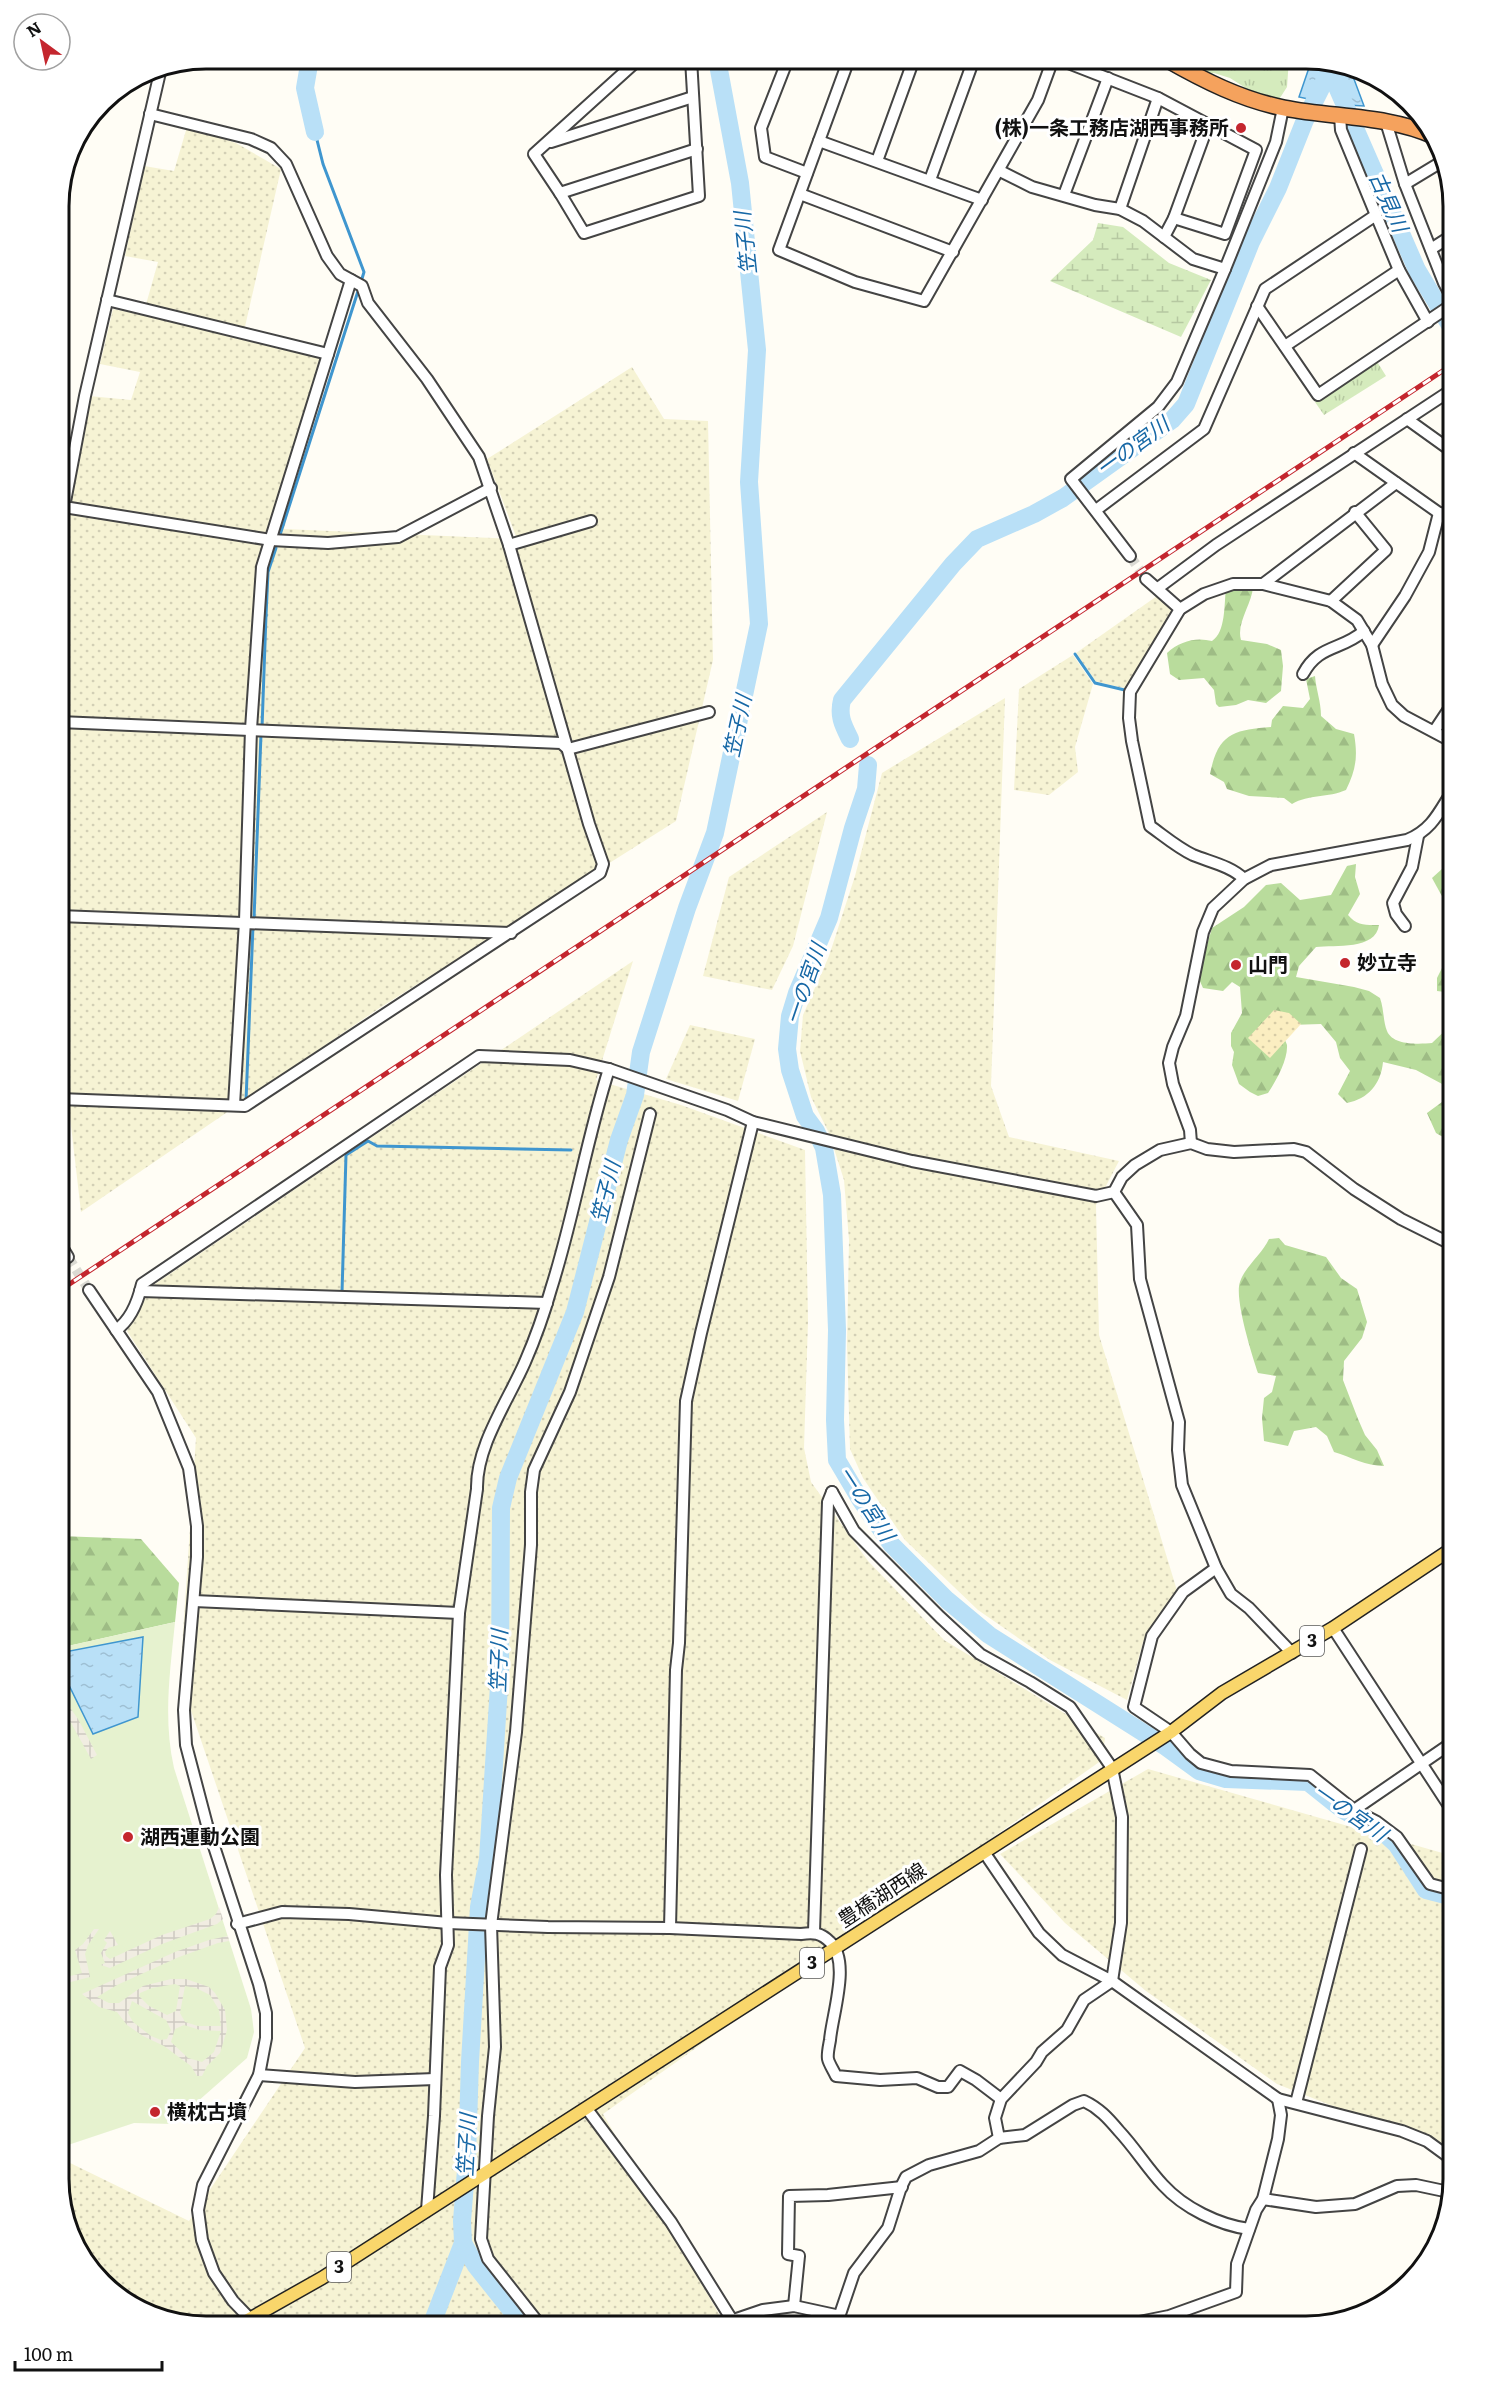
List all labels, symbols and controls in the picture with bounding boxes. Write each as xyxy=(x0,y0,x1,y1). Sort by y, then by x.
north arrow xyxy=(12,12,72,72)
text: N xyxy=(21,15,45,42)
place label: (株)一条工務店湖西事務所 xyxy=(995,111,1229,141)
marker: (株)一条工務店湖西事務所 xyxy=(1234,121,1248,135)
water label: 古見川 xyxy=(1363,166,1418,238)
water label: 笠子川 xyxy=(725,208,762,276)
water label: 一の宮川 xyxy=(1088,407,1176,482)
water label: 笠子川 xyxy=(714,689,758,760)
water label: 一の宮川 xyxy=(775,937,833,1028)
place label: 妙立寺 xyxy=(1357,946,1417,976)
place label: 山門 xyxy=(1248,948,1288,978)
marker: 妙立寺 xyxy=(1338,956,1352,970)
marker: 山門 xyxy=(1229,958,1243,972)
water label: 笠子川 xyxy=(581,1155,627,1226)
water label: 一の宮川 xyxy=(832,1459,905,1548)
road number: 3 xyxy=(1300,1626,1324,1656)
water label: 笠子川 xyxy=(480,1627,513,1693)
water label: 一の宮川 xyxy=(1308,1774,1396,1849)
place label: 湖西運動公園 xyxy=(140,1820,260,1850)
marker: 湖西運動公園 xyxy=(121,1830,135,1844)
street label: 豊橋湖西線 xyxy=(831,1854,931,1933)
road number: 3 xyxy=(800,1948,824,1978)
place label: 横枕古墳 xyxy=(167,2095,247,2125)
marker: 横枕古墳 xyxy=(148,2105,162,2119)
water label: 笠子川 xyxy=(447,2111,482,2177)
road number: 3 xyxy=(327,2252,351,2282)
scale bar xyxy=(15,2334,162,2372)
text: 100 m xyxy=(24,2340,73,2367)

